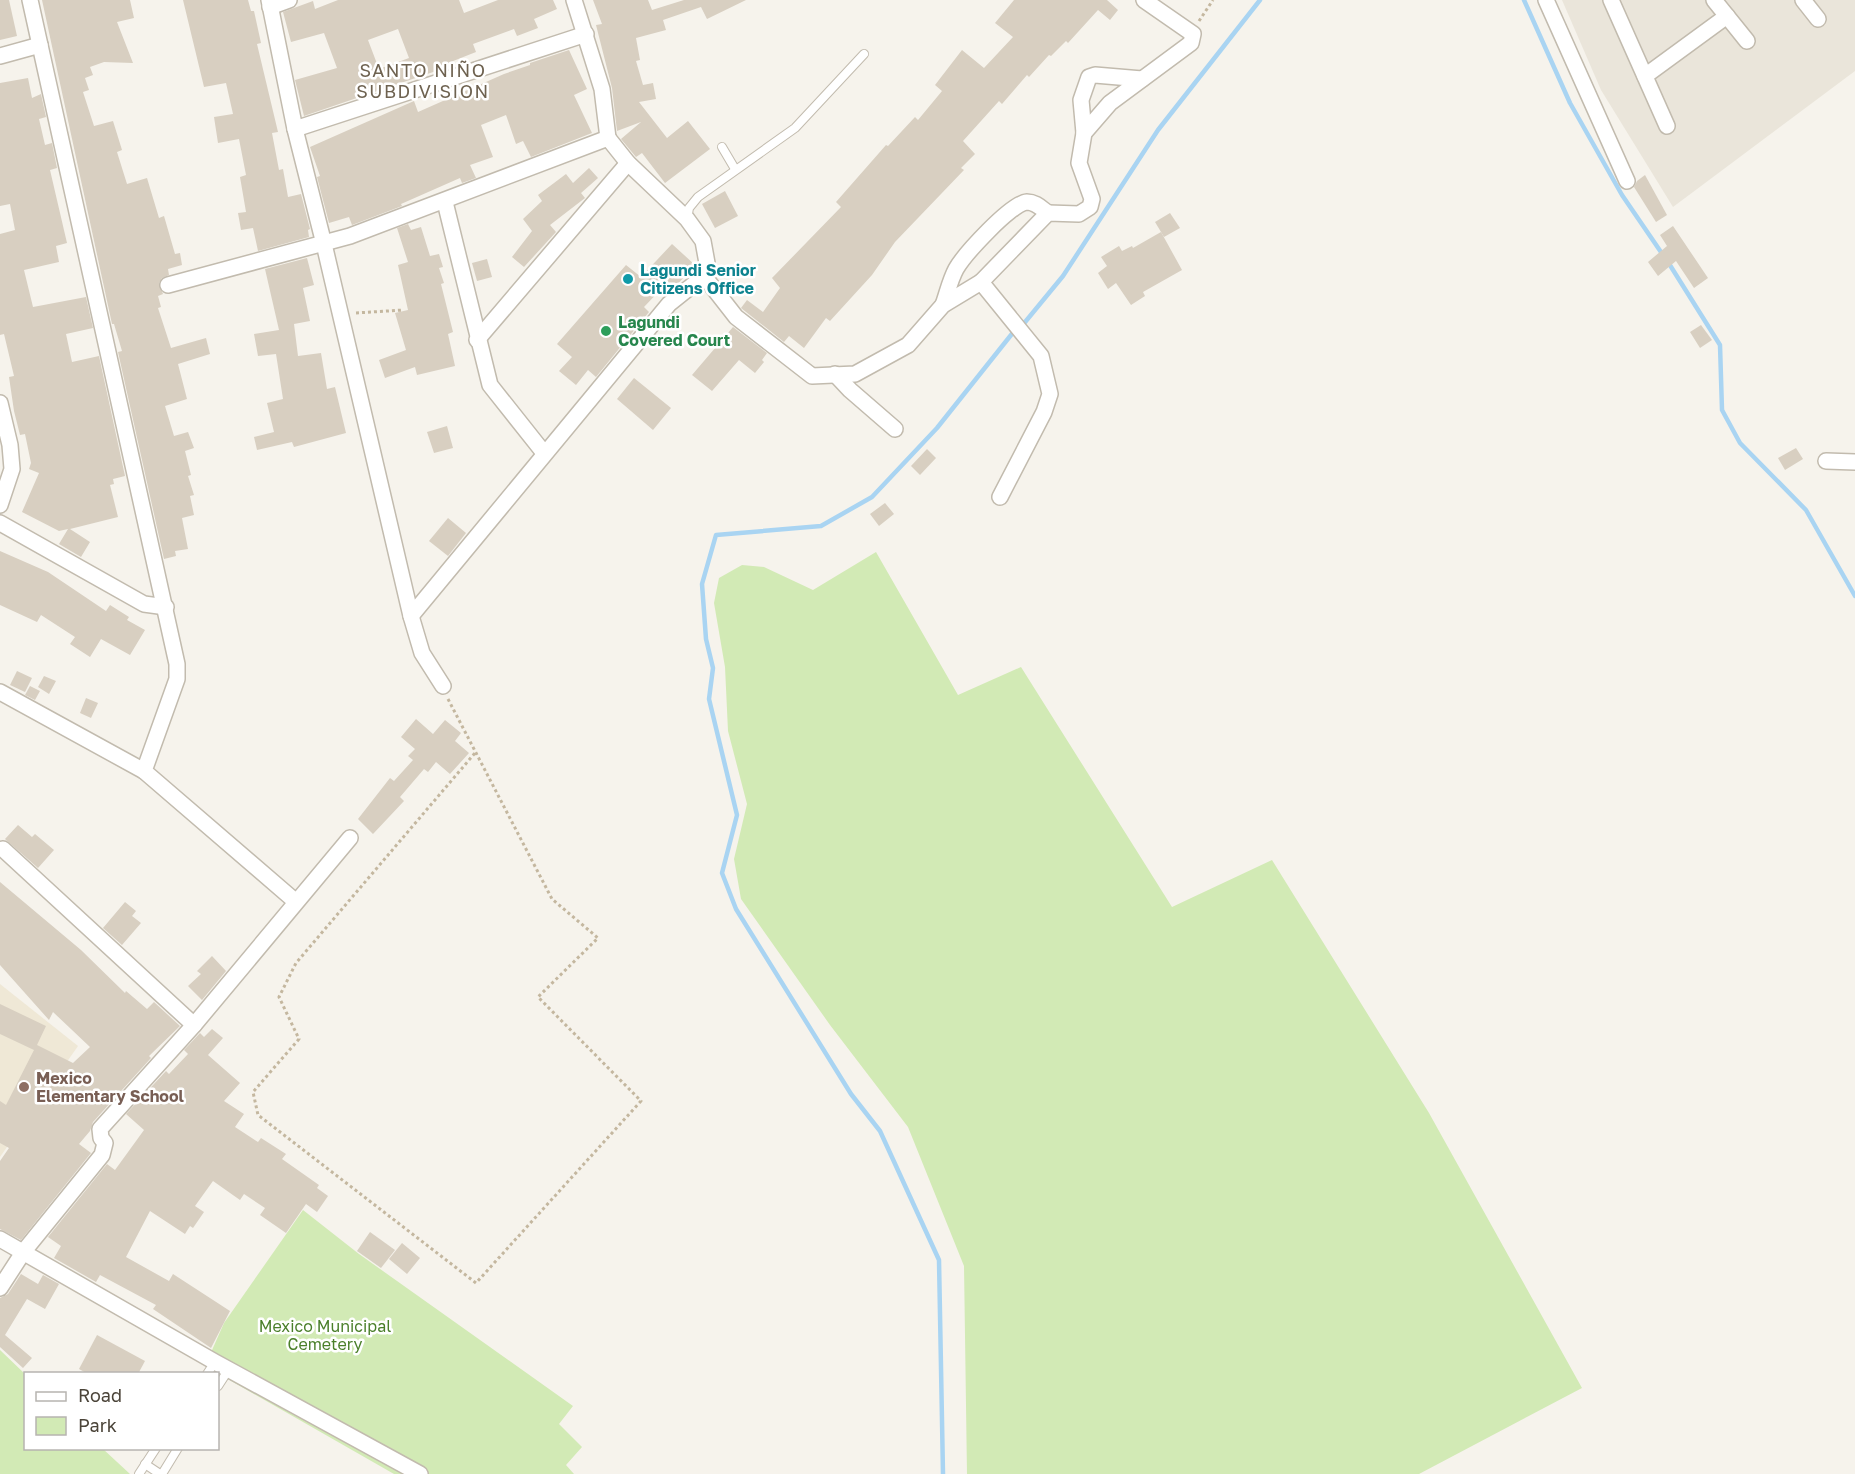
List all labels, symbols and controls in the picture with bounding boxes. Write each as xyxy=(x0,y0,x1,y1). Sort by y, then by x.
district label: SANTO NIÑO SUBDIVISION xyxy=(356,59,490,102)
place label: Lagundi Senior Citizens Office xyxy=(640,260,756,298)
marker: Lagundi Senior Citizens Office xyxy=(621,272,635,286)
place label: Lagundi Covered Court xyxy=(618,312,730,350)
marker: Lagundi Covered Court xyxy=(599,324,613,338)
place label: Mexico Elementary School xyxy=(36,1068,185,1106)
marker: Mexico Elementary School xyxy=(17,1080,31,1094)
park label: Mexico Municipal Cemetery xyxy=(259,1316,391,1354)
legend xyxy=(24,1372,219,1450)
text: Road xyxy=(78,1384,122,1406)
text: Park xyxy=(78,1414,117,1436)

